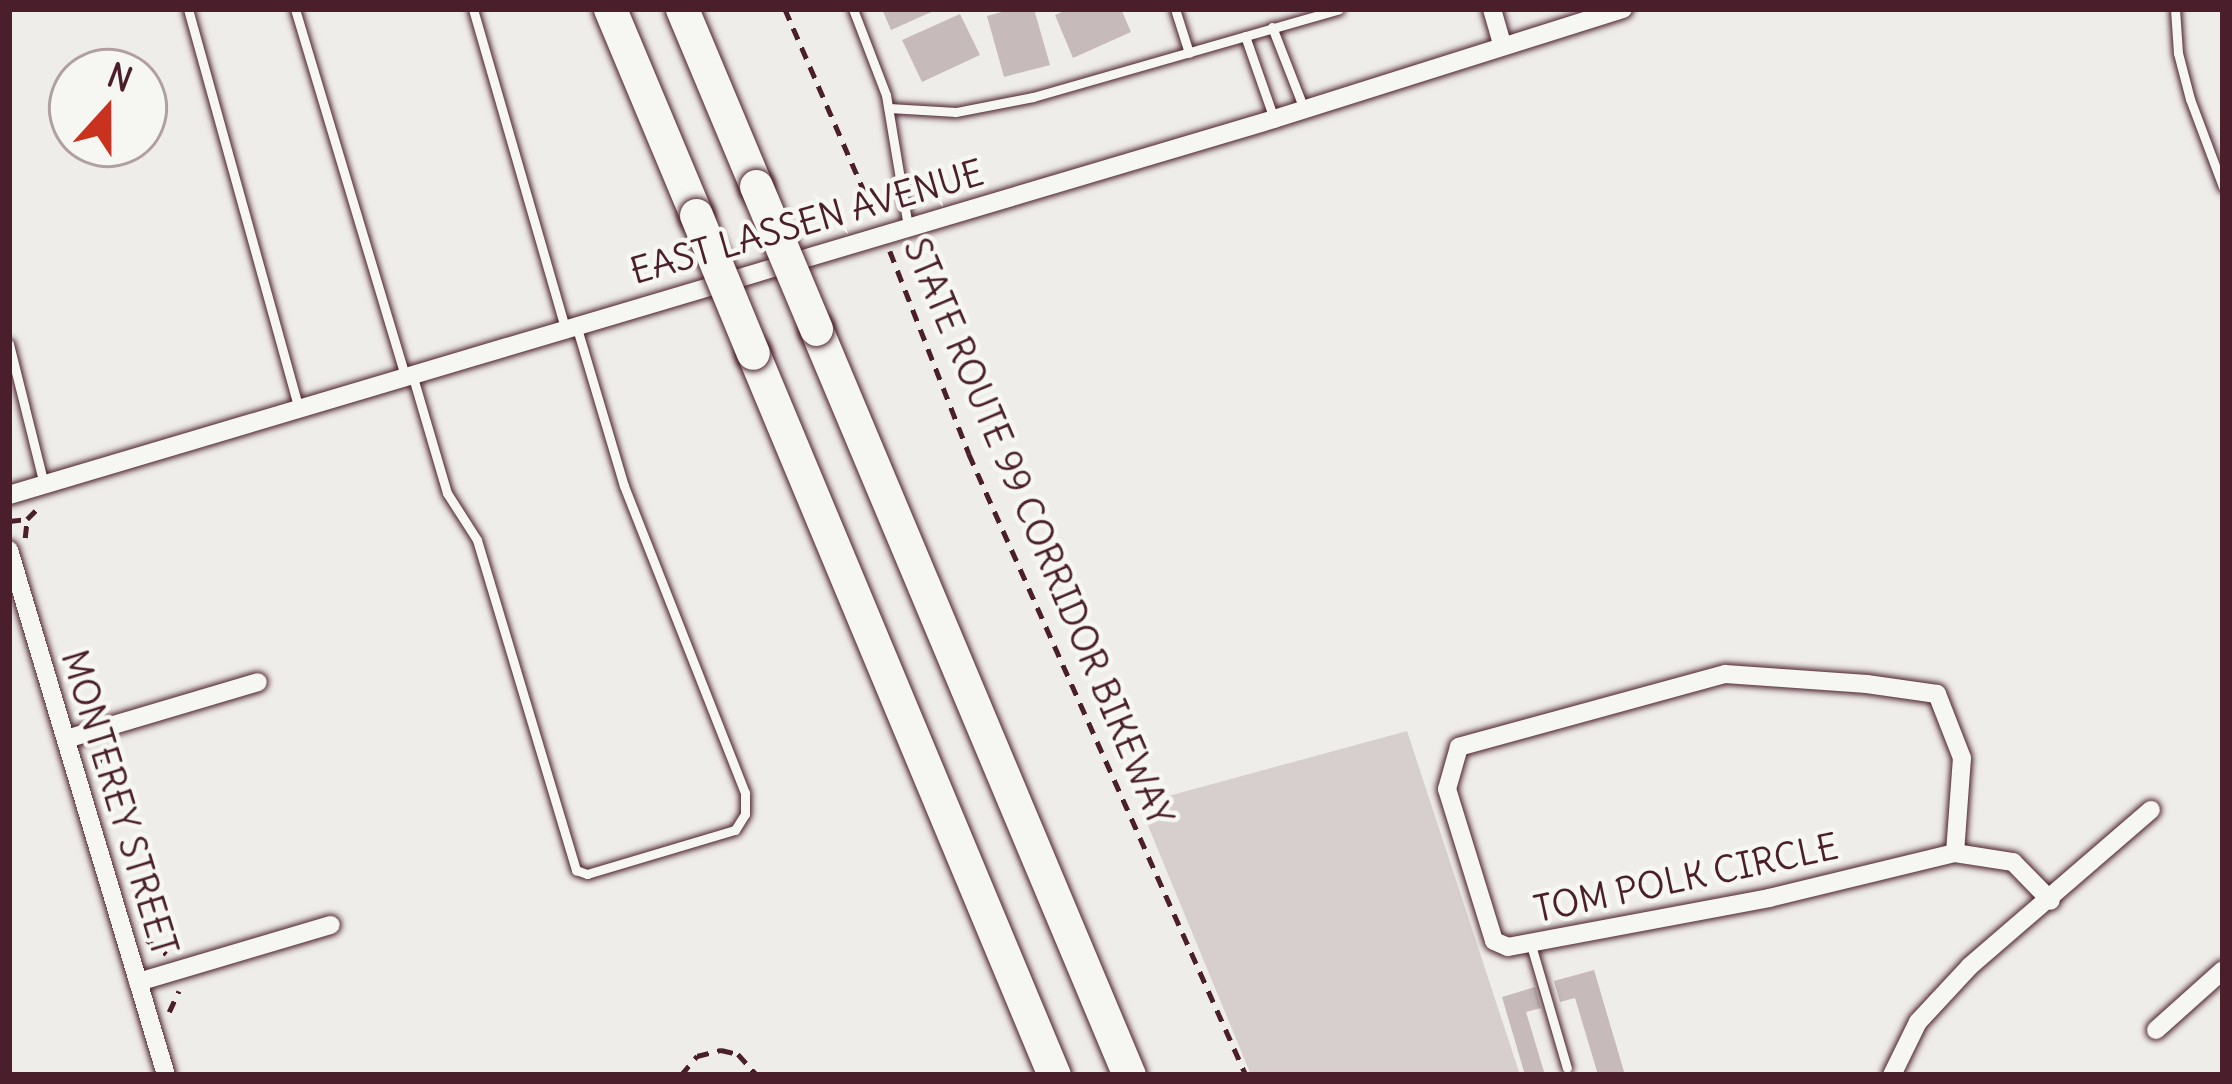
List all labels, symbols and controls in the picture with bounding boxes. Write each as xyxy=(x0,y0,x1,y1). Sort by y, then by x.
north arrow xyxy=(48,48,168,168)
text: N xyxy=(102,53,138,101)
street label: EAST LASSEN AVENUE xyxy=(625,151,989,293)
street label: STATE ROUTE 99 CORRIDOR BIKEWAY xyxy=(894,232,1182,832)
street label: MONTEREY STREET xyxy=(52,645,186,961)
street label: TOM POLK CIRCLE xyxy=(1530,825,1842,931)

